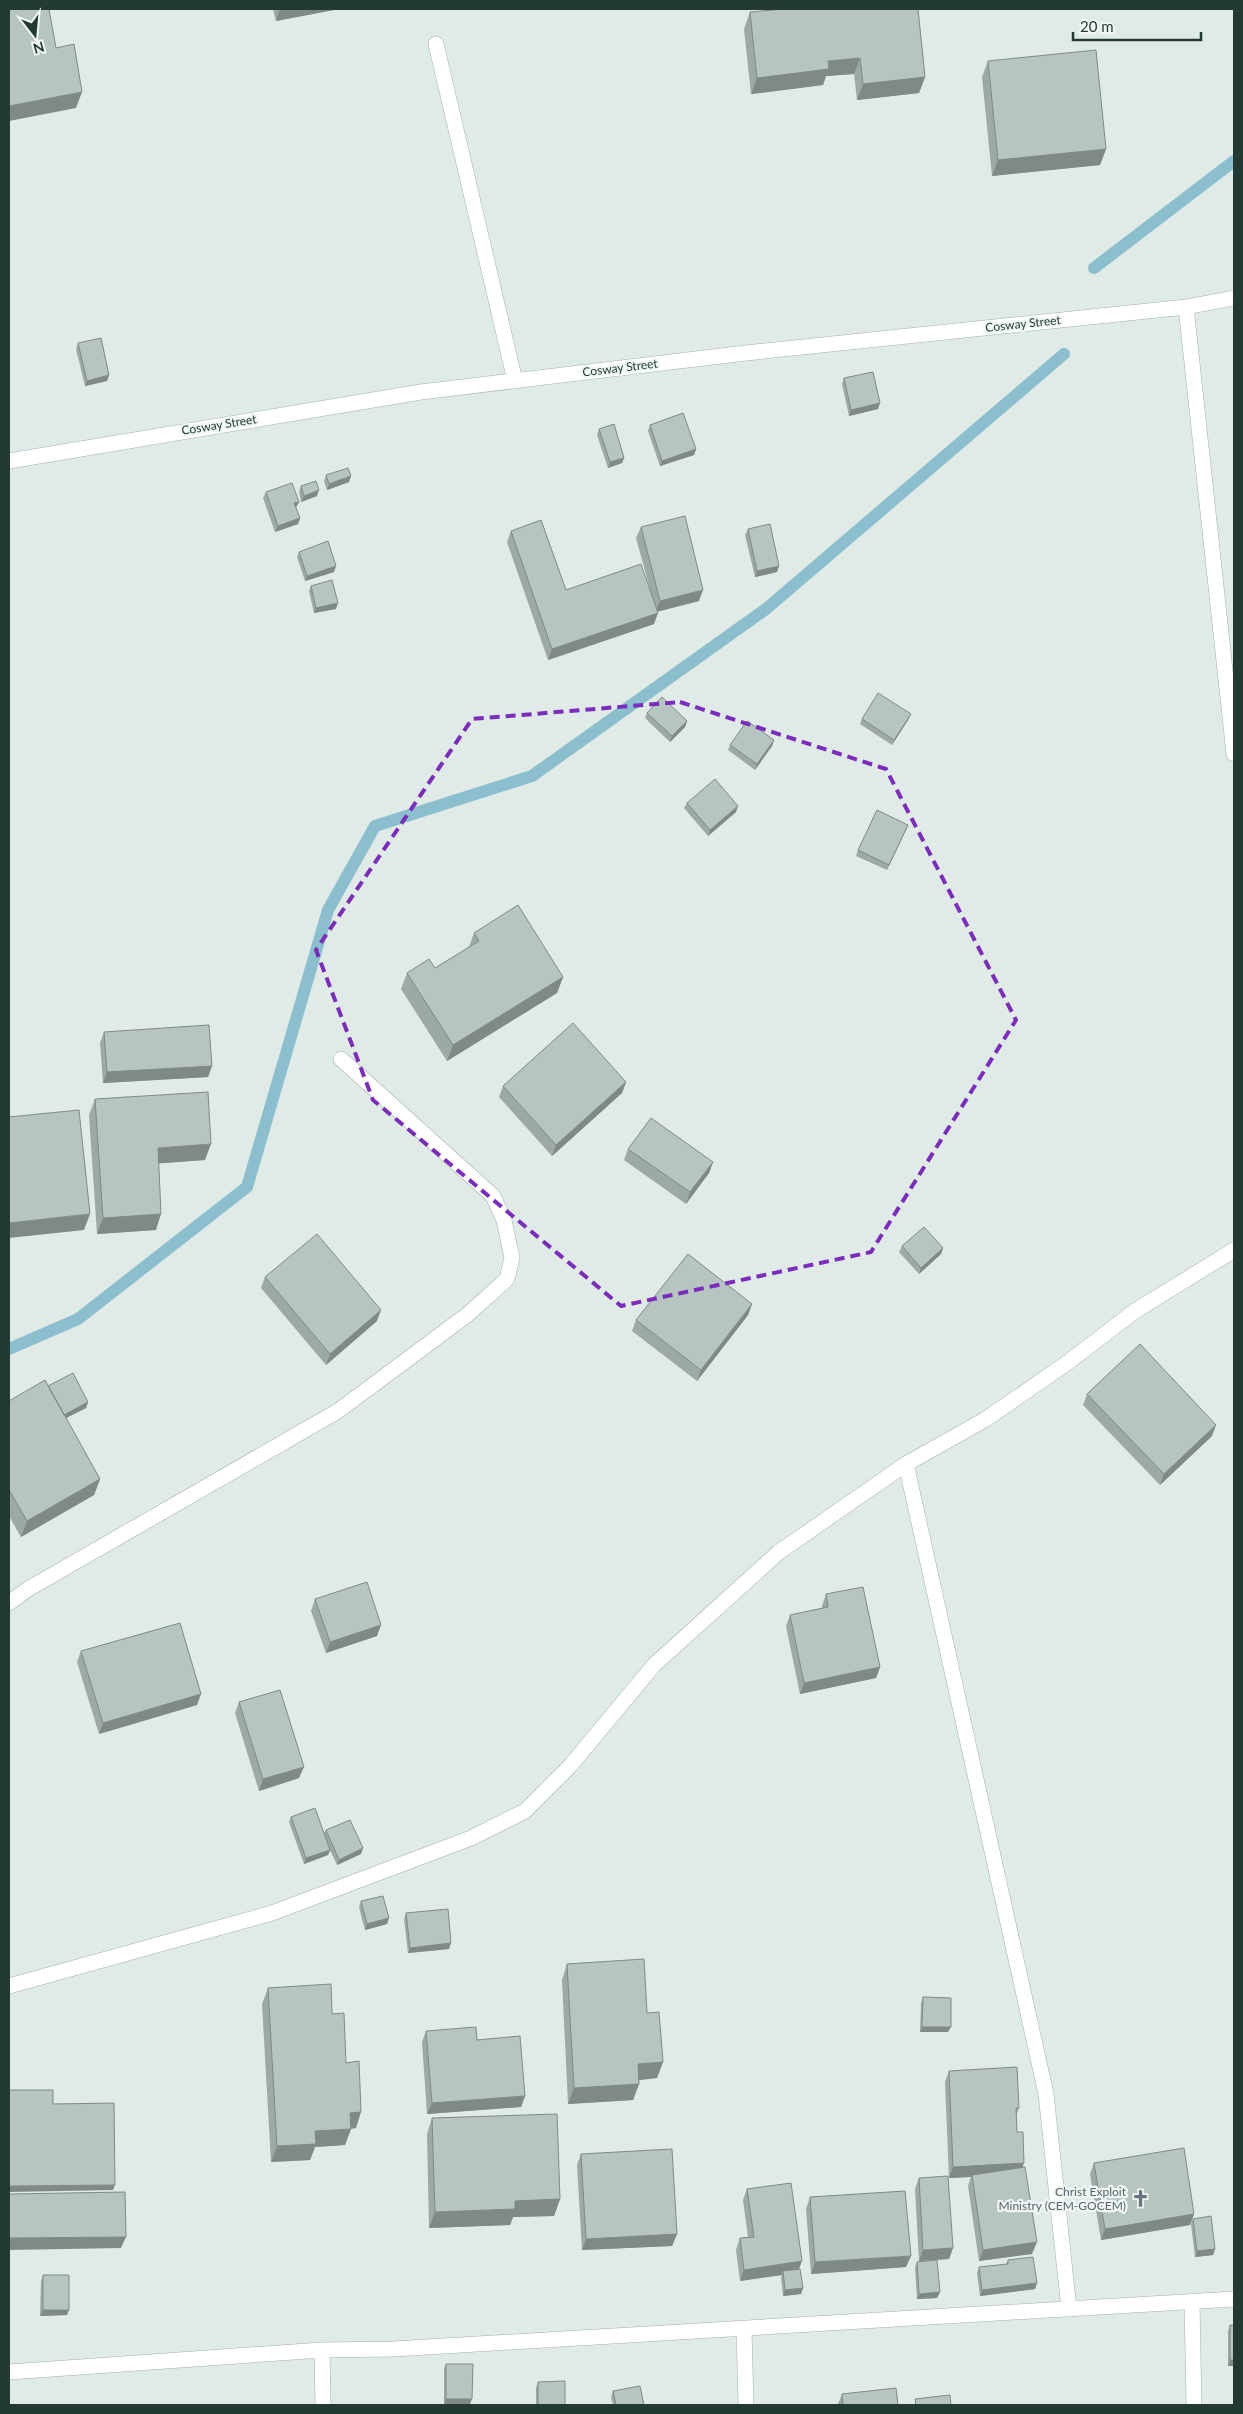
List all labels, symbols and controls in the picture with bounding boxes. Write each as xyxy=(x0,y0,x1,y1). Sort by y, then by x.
north arrow xyxy=(10,10,60,60)
scale bar xyxy=(1073,10,1200,42)
text: 20 m xyxy=(1080,17,1114,35)
text: N xyxy=(31,38,46,58)
street label: Cosway Street xyxy=(985,312,1062,335)
street label: Cosway Street xyxy=(581,355,659,380)
street label: Cosway Street xyxy=(180,411,258,438)
place label: Christ Exploit Ministry (CEM-GOCEM) xyxy=(998,2184,1127,2213)
church icon: Christ Exploit Ministry (CEM-GOCEM) xyxy=(1130,2189,1150,2209)

